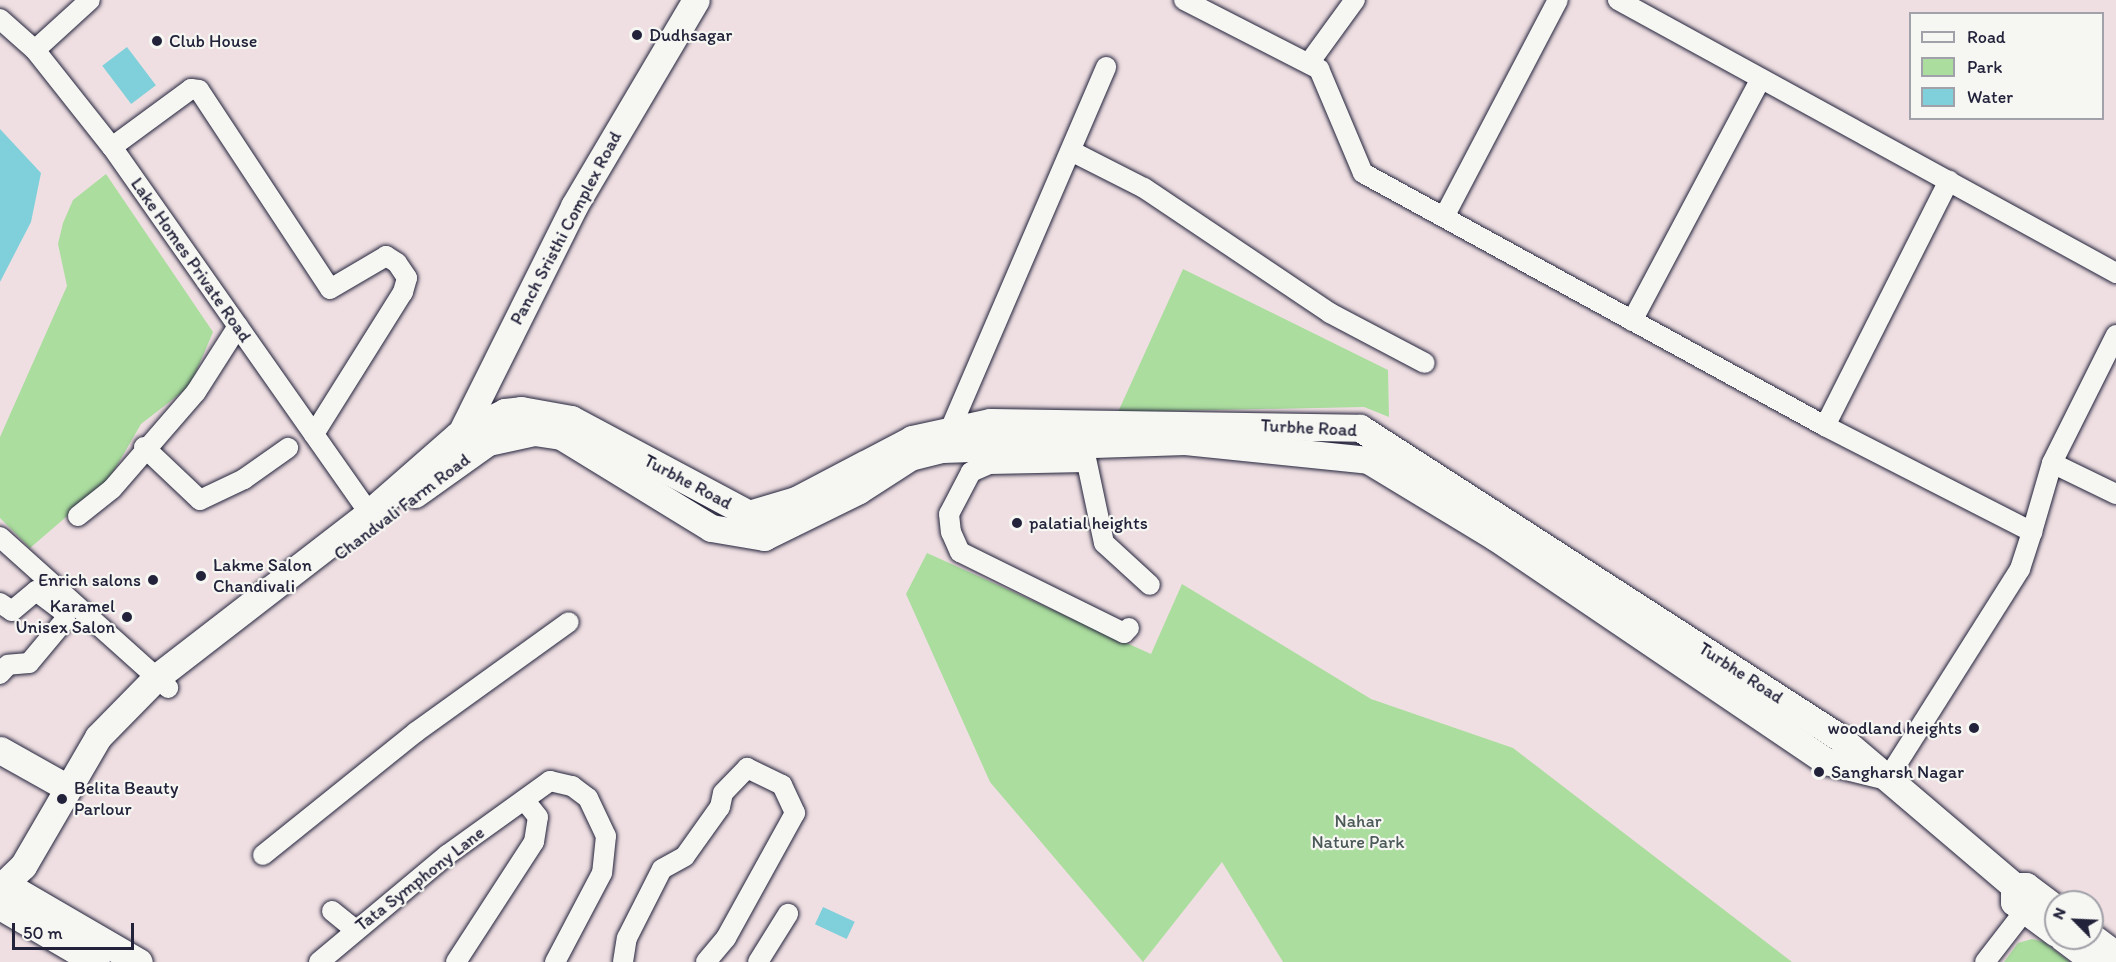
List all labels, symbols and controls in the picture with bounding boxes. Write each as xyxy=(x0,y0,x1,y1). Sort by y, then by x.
legend xyxy=(1909,12,2104,120)
place label: Dudhsagar xyxy=(649,24,732,46)
text: Road xyxy=(1967,26,2006,48)
marker: Dudhsagar xyxy=(630,28,644,42)
place label: Club House xyxy=(169,30,257,52)
marker: Club House xyxy=(150,34,164,48)
text: Park xyxy=(1967,56,2002,78)
text: Water xyxy=(1967,86,2013,108)
street label: Panch Sristhi Complex Road xyxy=(506,127,626,329)
street label: Lake Homes Private Road xyxy=(126,174,256,346)
street label: Turbhe Road xyxy=(1260,415,1358,441)
street label: Chandvali Farm Road xyxy=(330,449,474,565)
street label: Turbhe Road xyxy=(640,450,736,514)
place label: palatial heights xyxy=(1029,512,1148,534)
marker: palatial heights xyxy=(1010,516,1024,530)
place label: Lakme Salon Chandivali xyxy=(213,555,311,598)
place label: Enrich salons xyxy=(38,569,141,591)
marker: Lakme Salon Chandivali xyxy=(194,569,208,583)
marker: Enrich salons xyxy=(146,573,160,587)
place label: Karamel Unisex Salon xyxy=(15,596,115,638)
marker: Karamel Unisex Salon xyxy=(120,610,134,624)
street label: Turbhe Road xyxy=(1695,638,1787,708)
place label: woodland heights xyxy=(1827,717,1962,739)
marker: woodland heights xyxy=(1967,721,1981,735)
place label: Sangharsh Nagar xyxy=(1831,761,1963,783)
marker: Sangharsh Nagar xyxy=(1812,765,1826,779)
place label: Belita Beauty Parlour xyxy=(74,778,178,820)
marker: Belita Beauty Parlour xyxy=(55,792,69,806)
park label: Nahar Nature Park xyxy=(1312,811,1404,854)
street label: Tata Symphony Lane xyxy=(351,822,489,936)
north arrow xyxy=(2044,890,2104,950)
text: N xyxy=(2048,904,2070,922)
scale bar xyxy=(15,911,136,949)
text: 50 m xyxy=(23,922,63,944)

